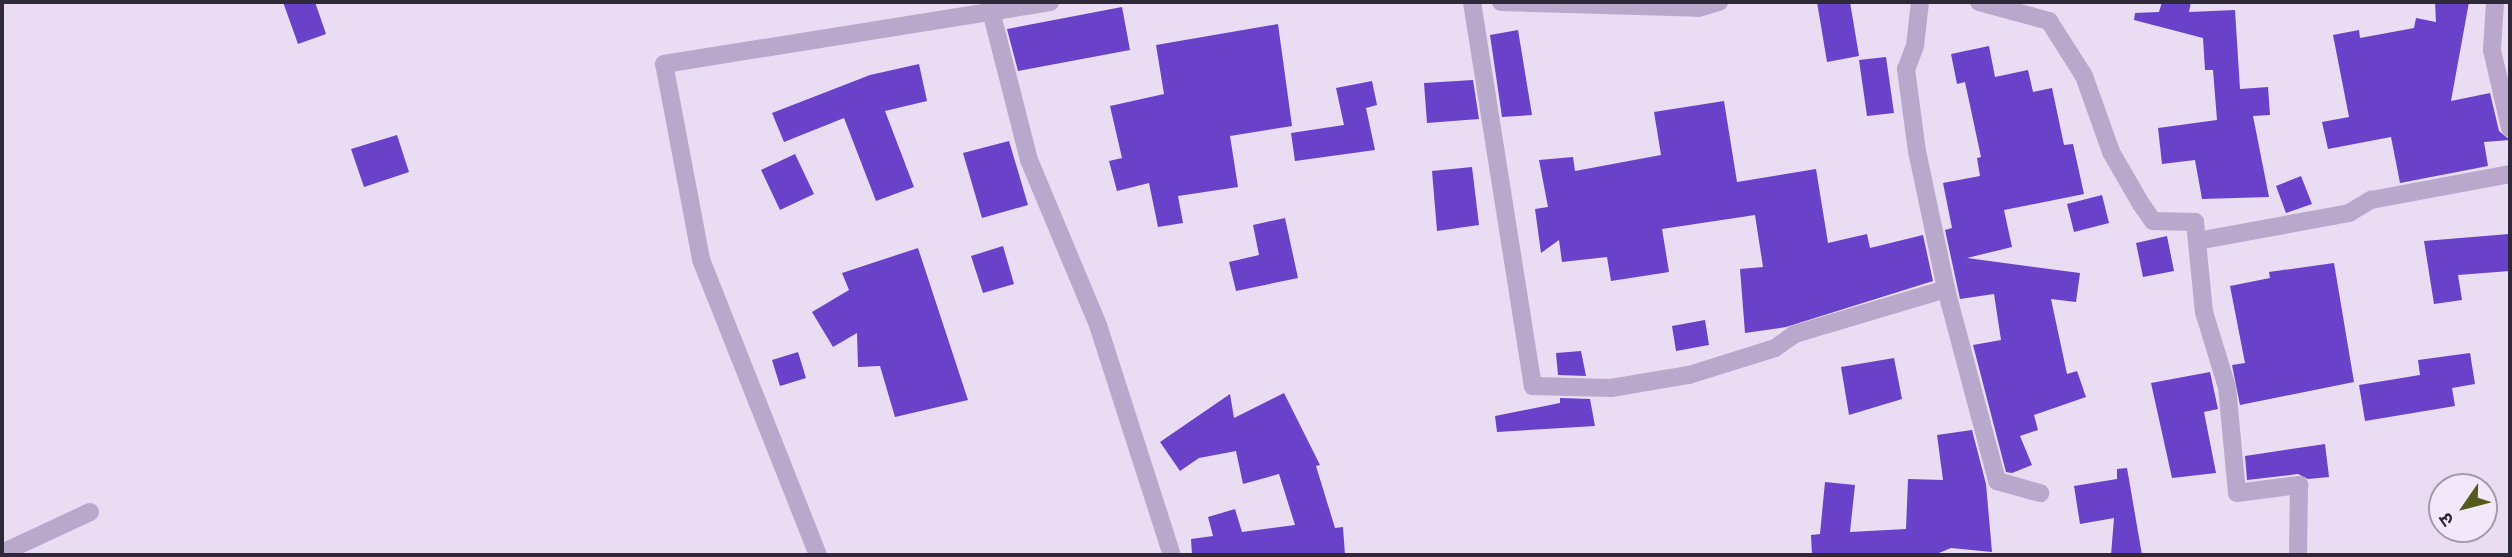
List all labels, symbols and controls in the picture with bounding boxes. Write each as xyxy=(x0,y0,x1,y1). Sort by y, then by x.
north arrow xyxy=(2428,473,2498,543)
text: उ xyxy=(2434,508,2460,530)

